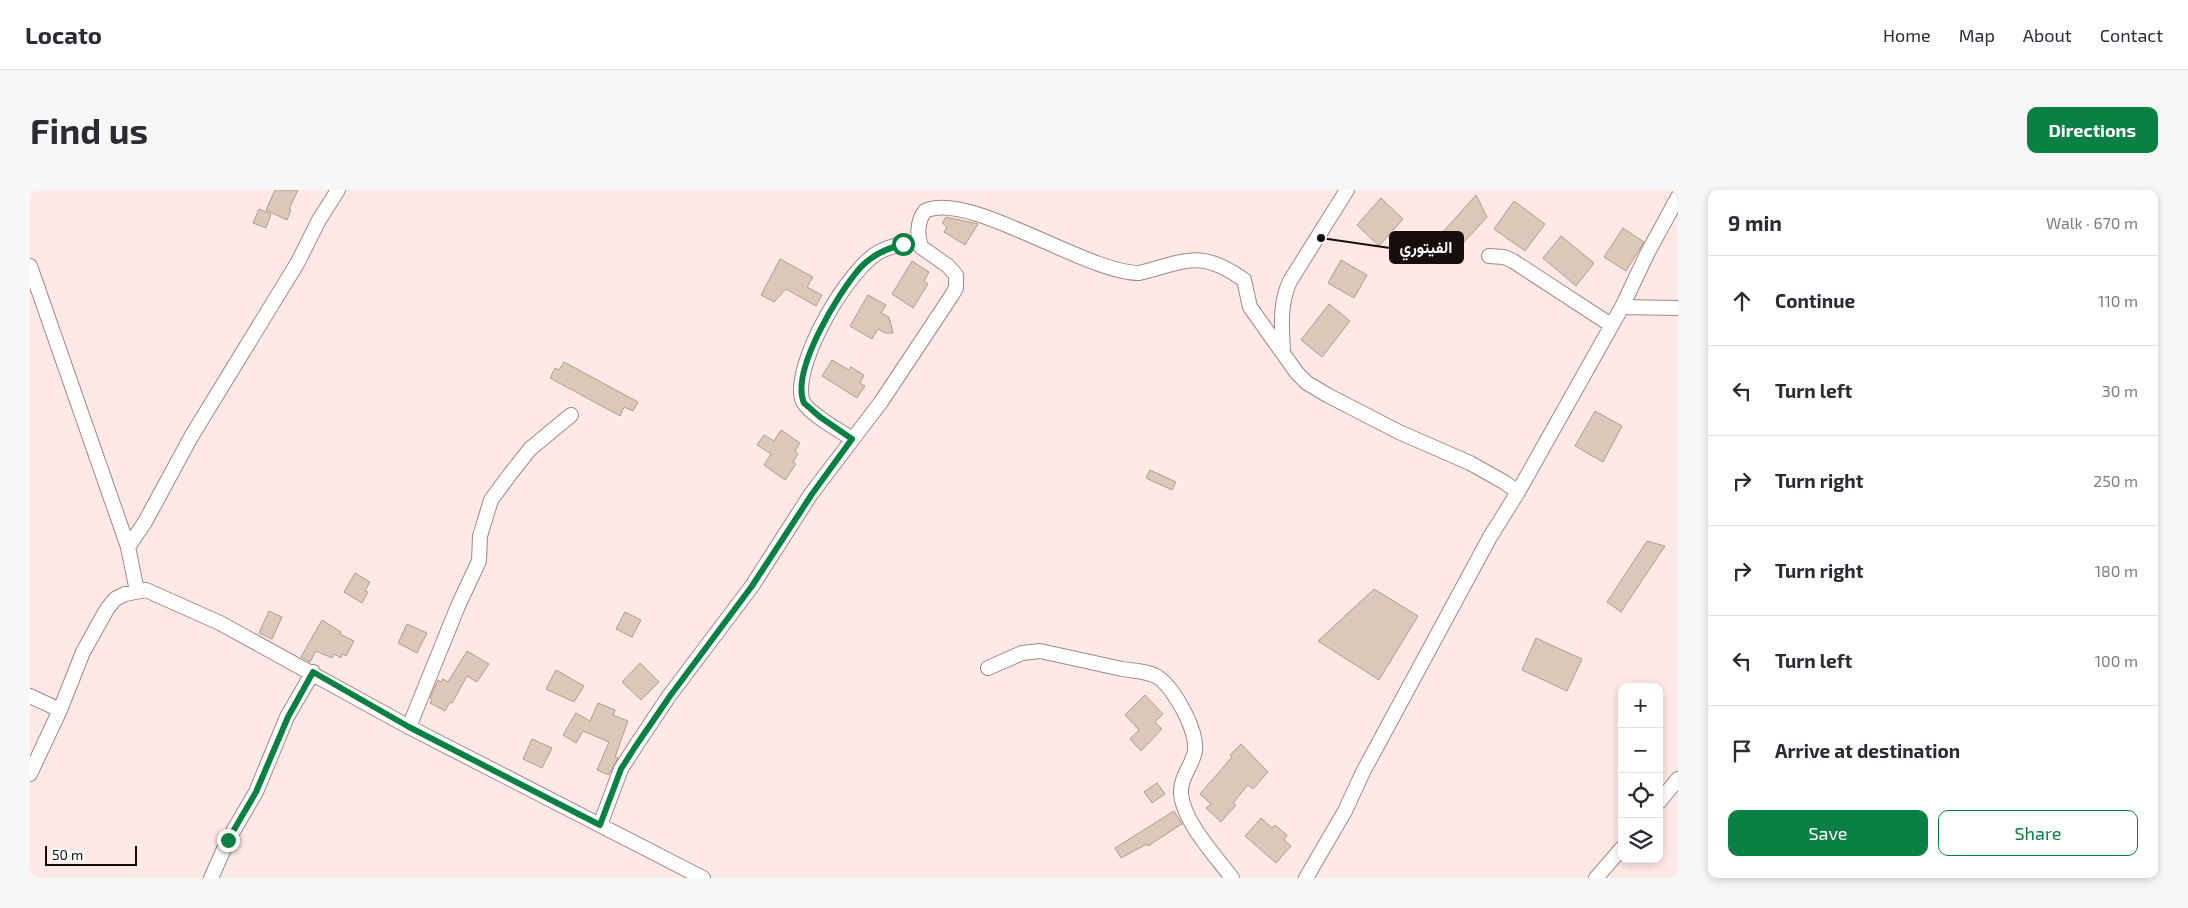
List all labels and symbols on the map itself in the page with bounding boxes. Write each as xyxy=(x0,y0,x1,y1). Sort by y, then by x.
callout: الفيتوري xyxy=(1390,232,1463,263)
route start xyxy=(892,233,915,256)
text: الفيتوري xyxy=(1399,237,1453,261)
route end xyxy=(217,829,240,852)
scale bar xyxy=(45,843,138,866)

